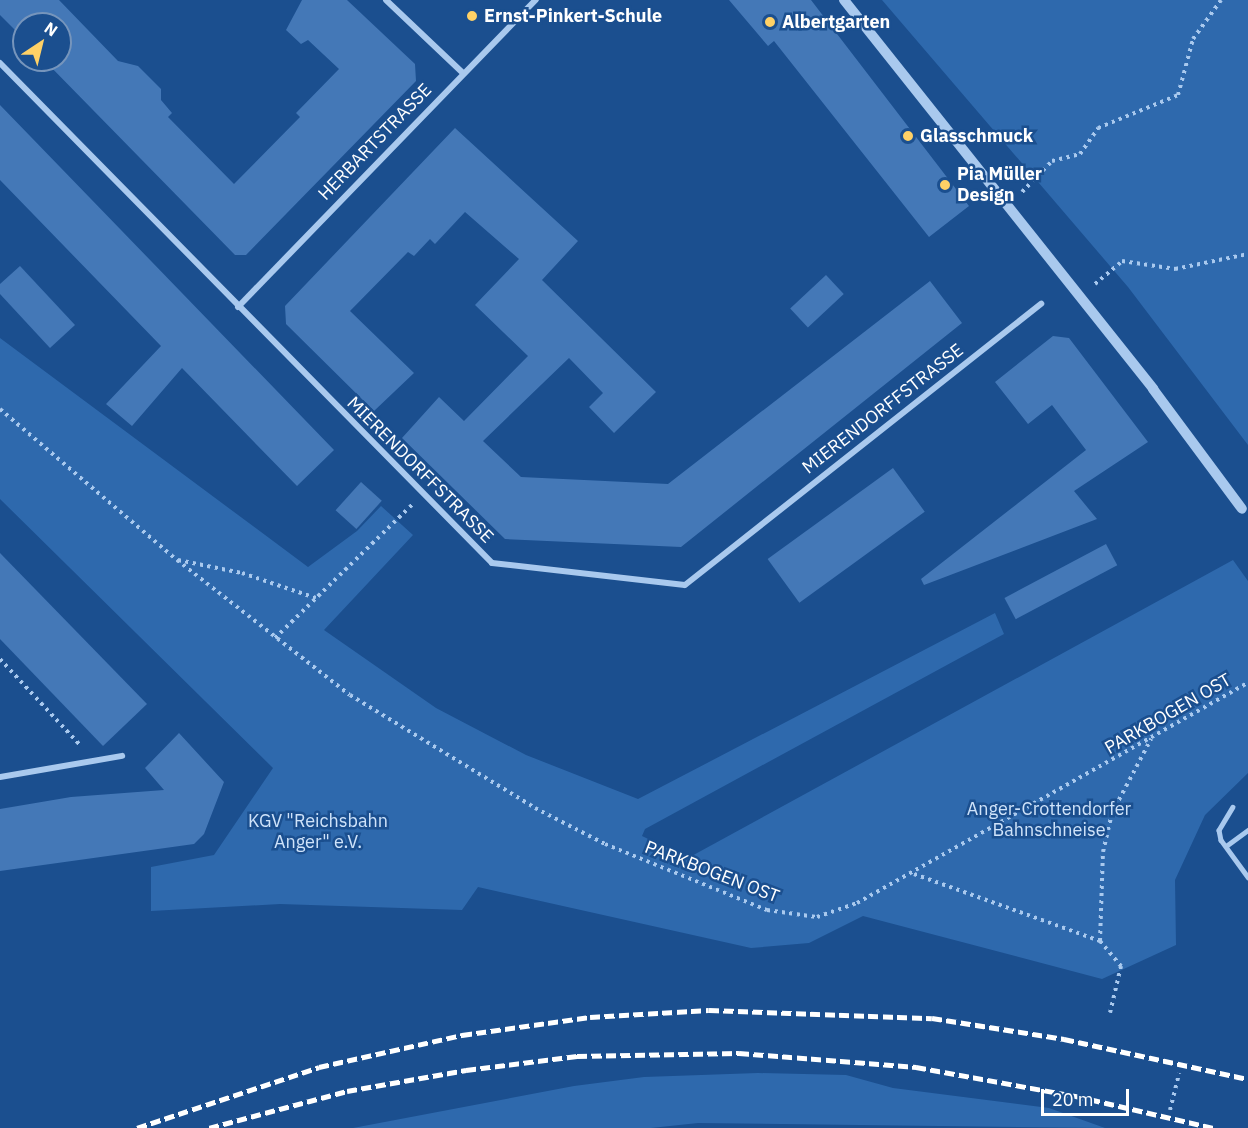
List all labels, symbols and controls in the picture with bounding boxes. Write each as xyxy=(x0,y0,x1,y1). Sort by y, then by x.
place label: Ernst-Pinkert-Schule xyxy=(484,5,662,27)
marker: Ernst-Pinkert-Schule xyxy=(465,9,479,23)
place label: Albertgarten xyxy=(782,11,890,33)
north arrow xyxy=(12,12,72,72)
marker: Albertgarten xyxy=(763,15,777,29)
text: N xyxy=(41,17,62,40)
street label: HERBARTSTRASSE xyxy=(314,79,436,205)
place label: Glasschmuck xyxy=(920,125,1033,147)
marker: Glasschmuck xyxy=(901,129,915,143)
place label: Pia Müller Design xyxy=(957,164,1042,207)
marker: Pia Müller Design xyxy=(938,178,952,192)
street label: MIERENDORFFSTRASSE xyxy=(798,339,968,479)
street label: MIERENDORFFSTRASSE xyxy=(342,392,498,548)
street label: PARKBOGEN OST xyxy=(1101,669,1235,759)
park label: Anger-Crottendorfer Bahnschneise xyxy=(967,799,1131,842)
park label: KGV "Reichsbahn Anger" e.V. xyxy=(248,811,388,854)
street label: PARKBOGEN OST xyxy=(642,836,782,908)
scale bar xyxy=(1044,1077,1132,1115)
text: 20 m xyxy=(1052,1088,1094,1111)

